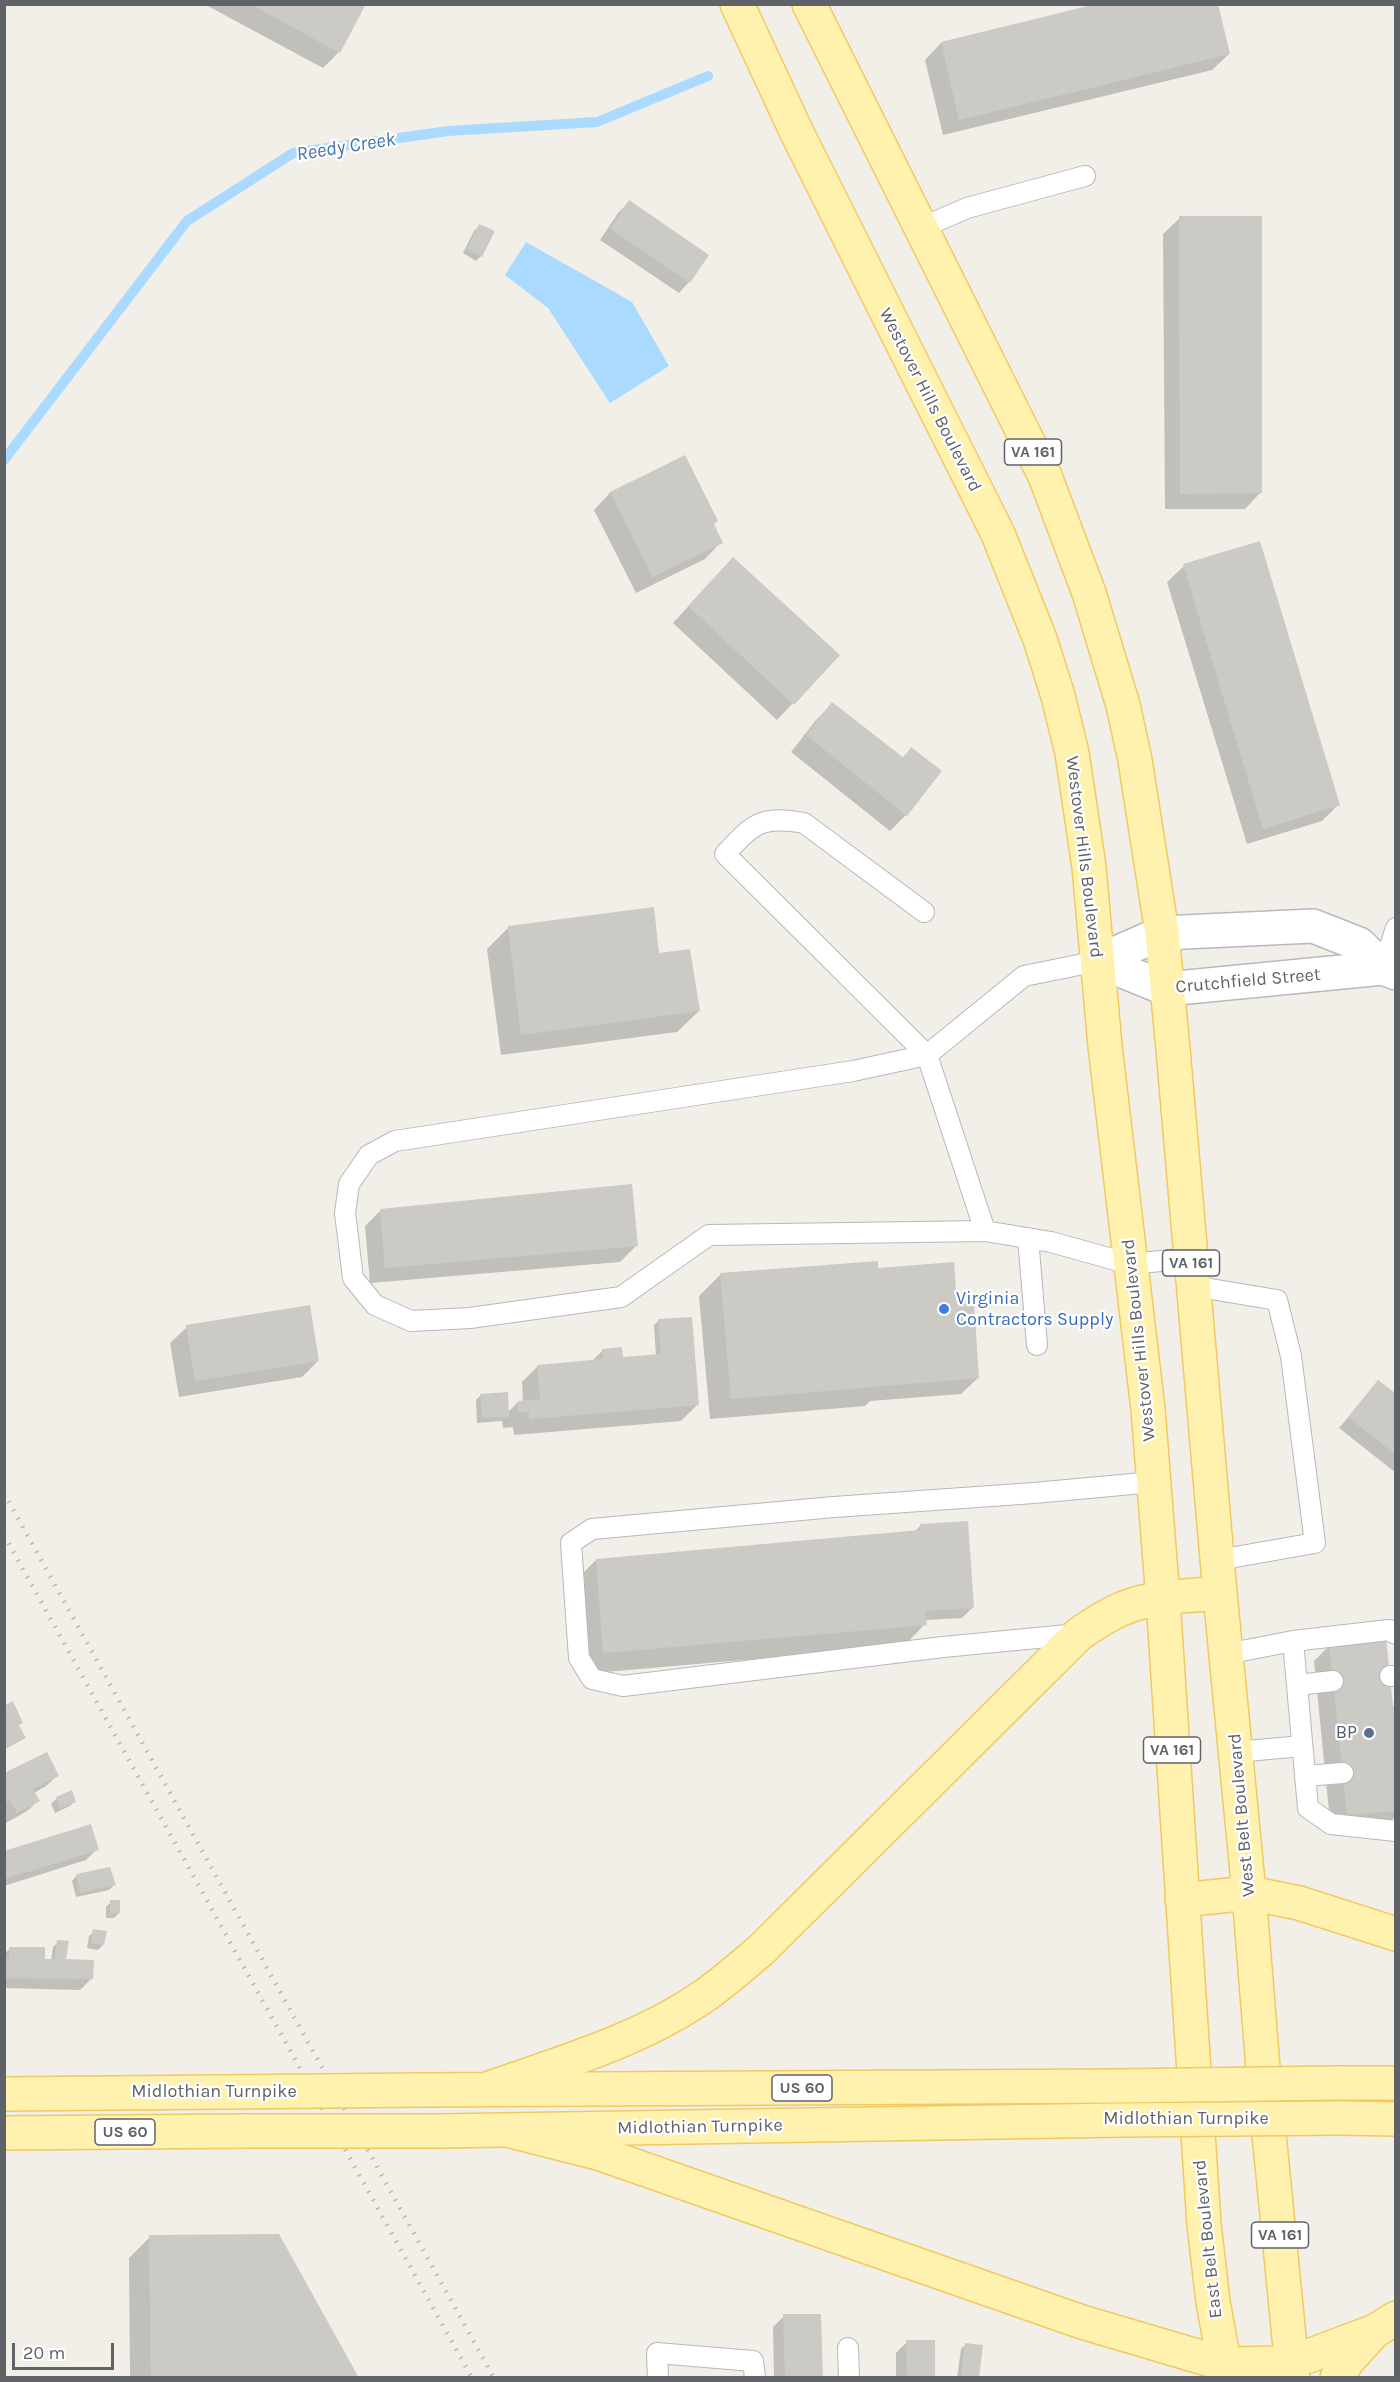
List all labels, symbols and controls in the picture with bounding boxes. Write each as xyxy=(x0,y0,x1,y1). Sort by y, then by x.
water label: Reedy Creek xyxy=(295,127,397,167)
street label: Westover Hills Boulevard xyxy=(874,304,986,496)
road number: VA 161 xyxy=(1004,439,1062,465)
street label: Westover Hills Boulevard xyxy=(1061,755,1107,959)
street label: Crutchfield Street xyxy=(1175,964,1321,998)
street label: Westover Hills Boulevard xyxy=(1118,1238,1160,1442)
road number: VA 161 xyxy=(1162,1250,1220,1276)
place label: Virginia Contractors Supply xyxy=(956,1288,1113,1330)
marker: Virginia Contractors Supply xyxy=(937,1302,951,1316)
place label: BP xyxy=(1336,1722,1357,1744)
marker: BP xyxy=(1362,1726,1376,1740)
street label: West Belt Boulevard xyxy=(1224,1732,1260,1898)
road number: VA 161 xyxy=(1144,1737,1200,1763)
road number: US 60 xyxy=(772,2075,832,2101)
street label: Midlothian Turnpike xyxy=(131,2081,297,2103)
street label: Midlothian Turnpike xyxy=(1103,2108,1269,2130)
street label: Midlothian Turnpike xyxy=(617,2115,783,2139)
road number: US 60 xyxy=(95,2119,155,2145)
street label: East Belt Boulevard xyxy=(1189,2159,1227,2319)
road number: VA 161 xyxy=(1252,2222,1308,2248)
scale bar xyxy=(15,2331,117,2369)
text: 20 m xyxy=(23,2342,65,2364)

